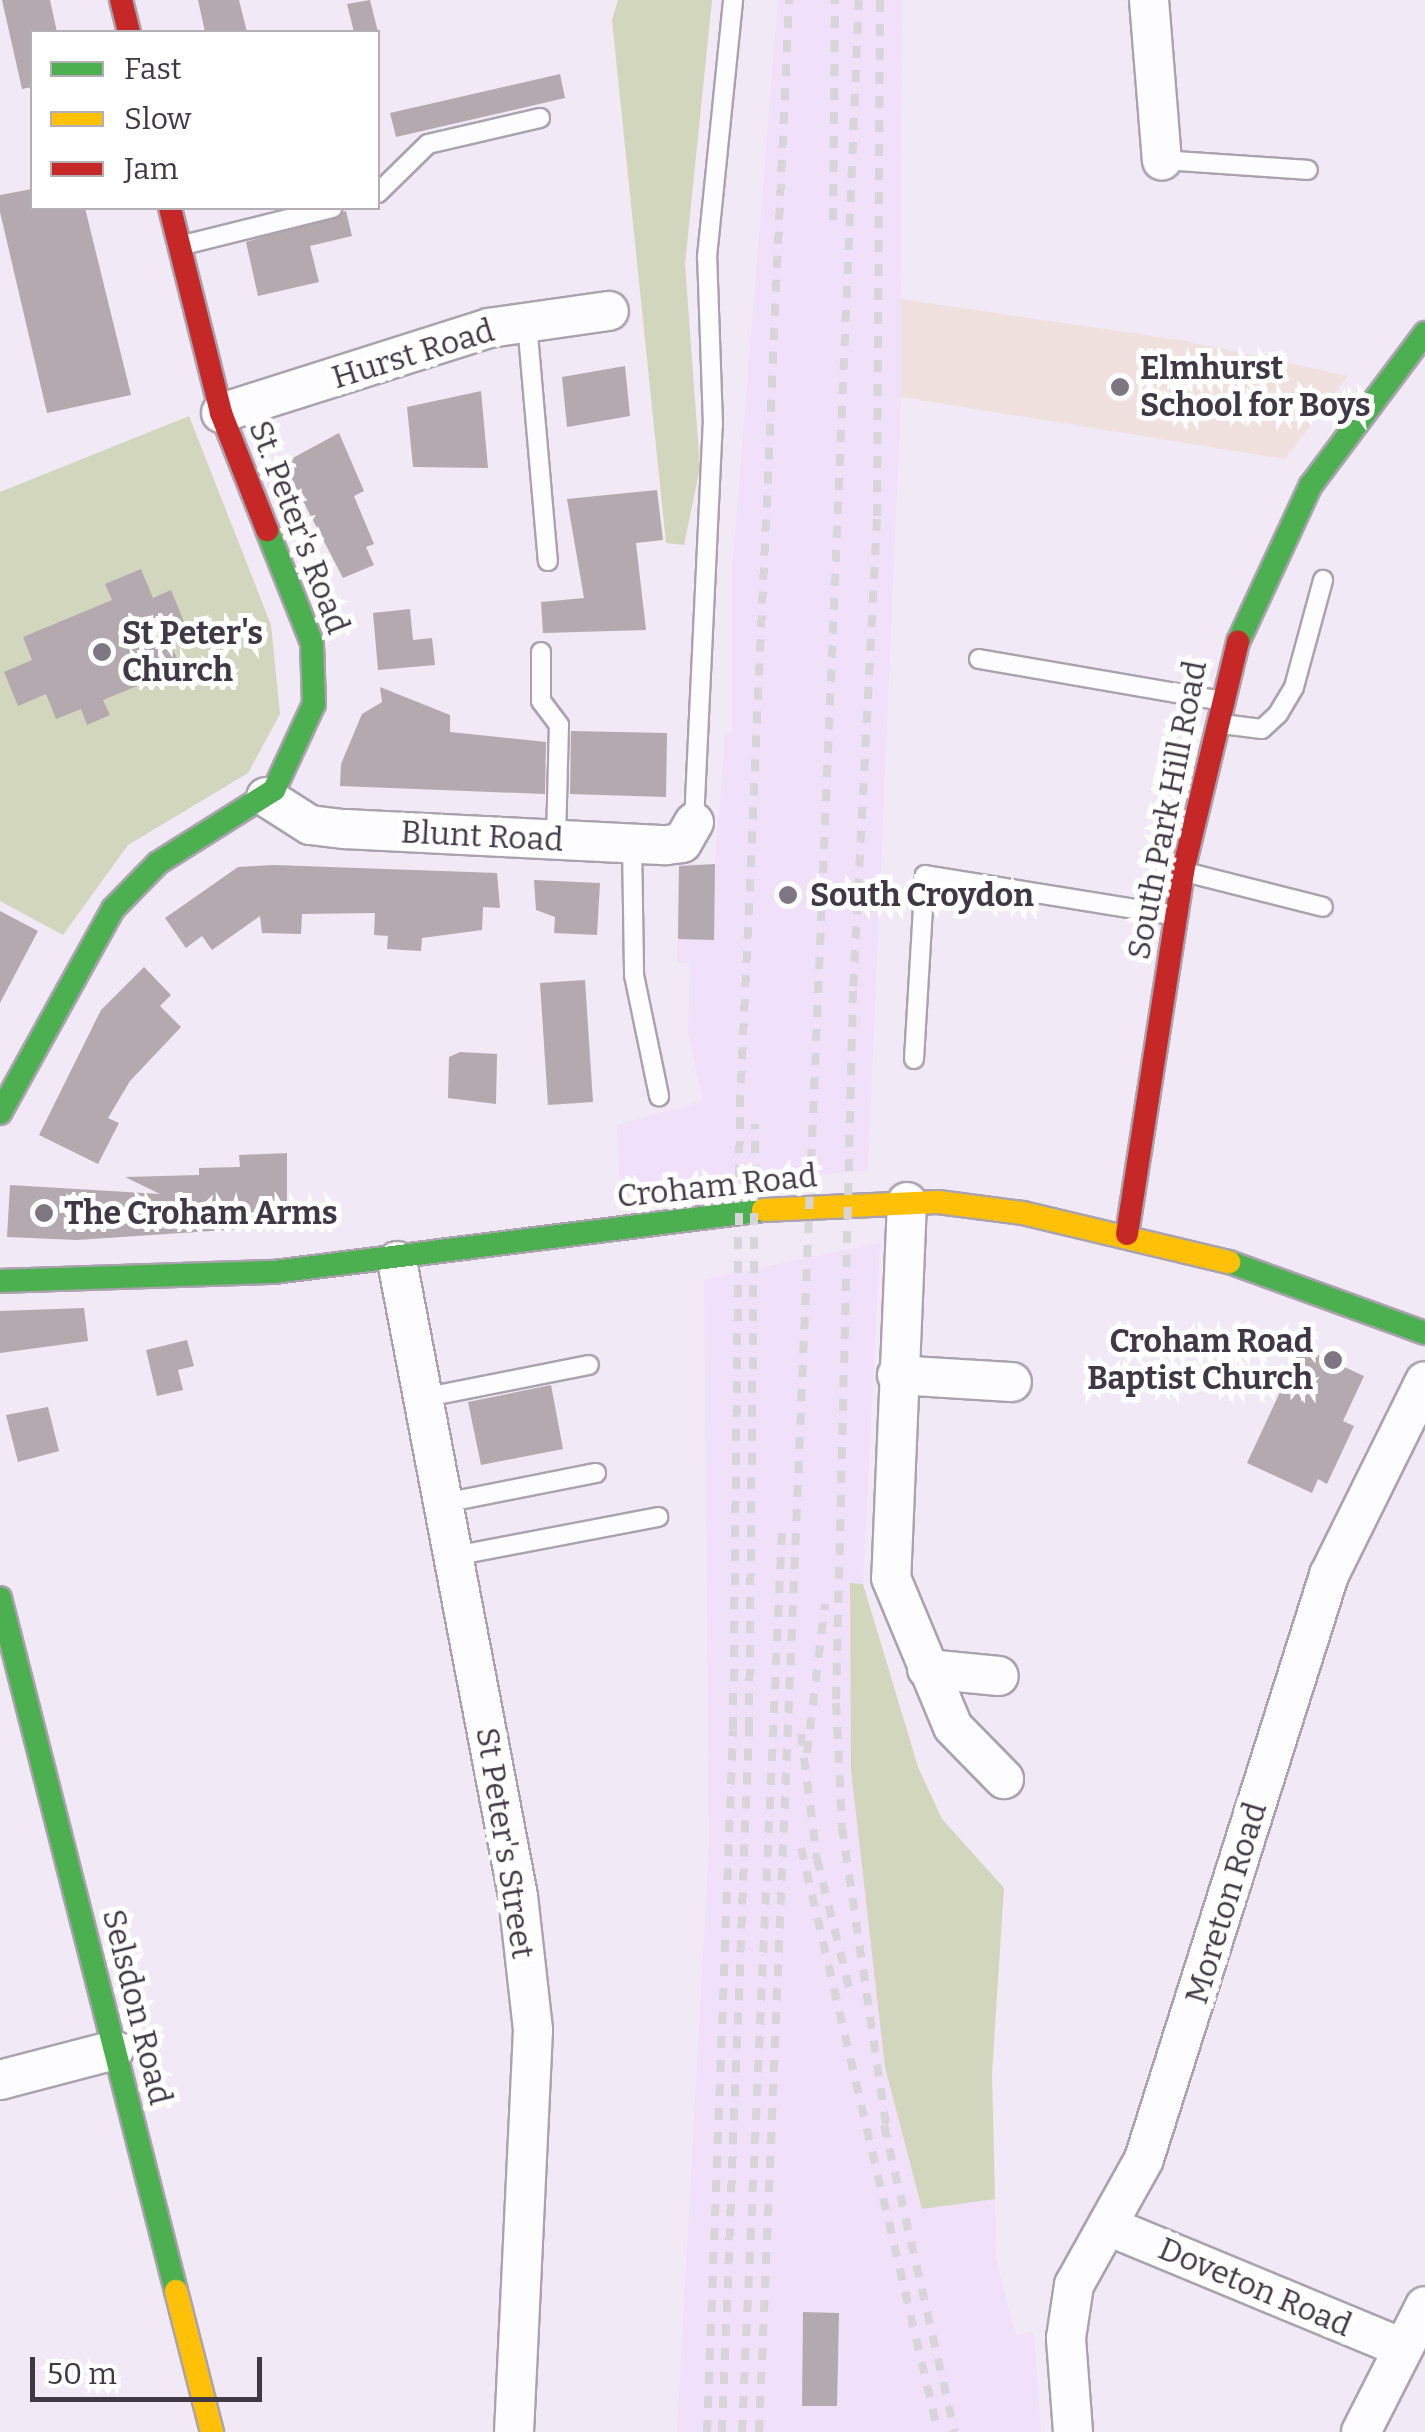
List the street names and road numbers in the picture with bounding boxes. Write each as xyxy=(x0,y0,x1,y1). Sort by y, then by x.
street label: Hurst Road xyxy=(327,311,499,397)
street label: St. Peter's Road xyxy=(241,415,357,639)
street label: South Park Hill Road xyxy=(1119,657,1215,963)
street label: Blunt Road xyxy=(400,813,564,859)
street label: Croham Road xyxy=(615,1156,819,1216)
street label: St Peter's Street xyxy=(468,1725,542,1961)
street label: Moreton Road xyxy=(1177,1798,1275,2008)
street label: Selsdon Road xyxy=(94,1905,180,2109)
street label: Doveton Road xyxy=(1153,2229,1357,2345)

